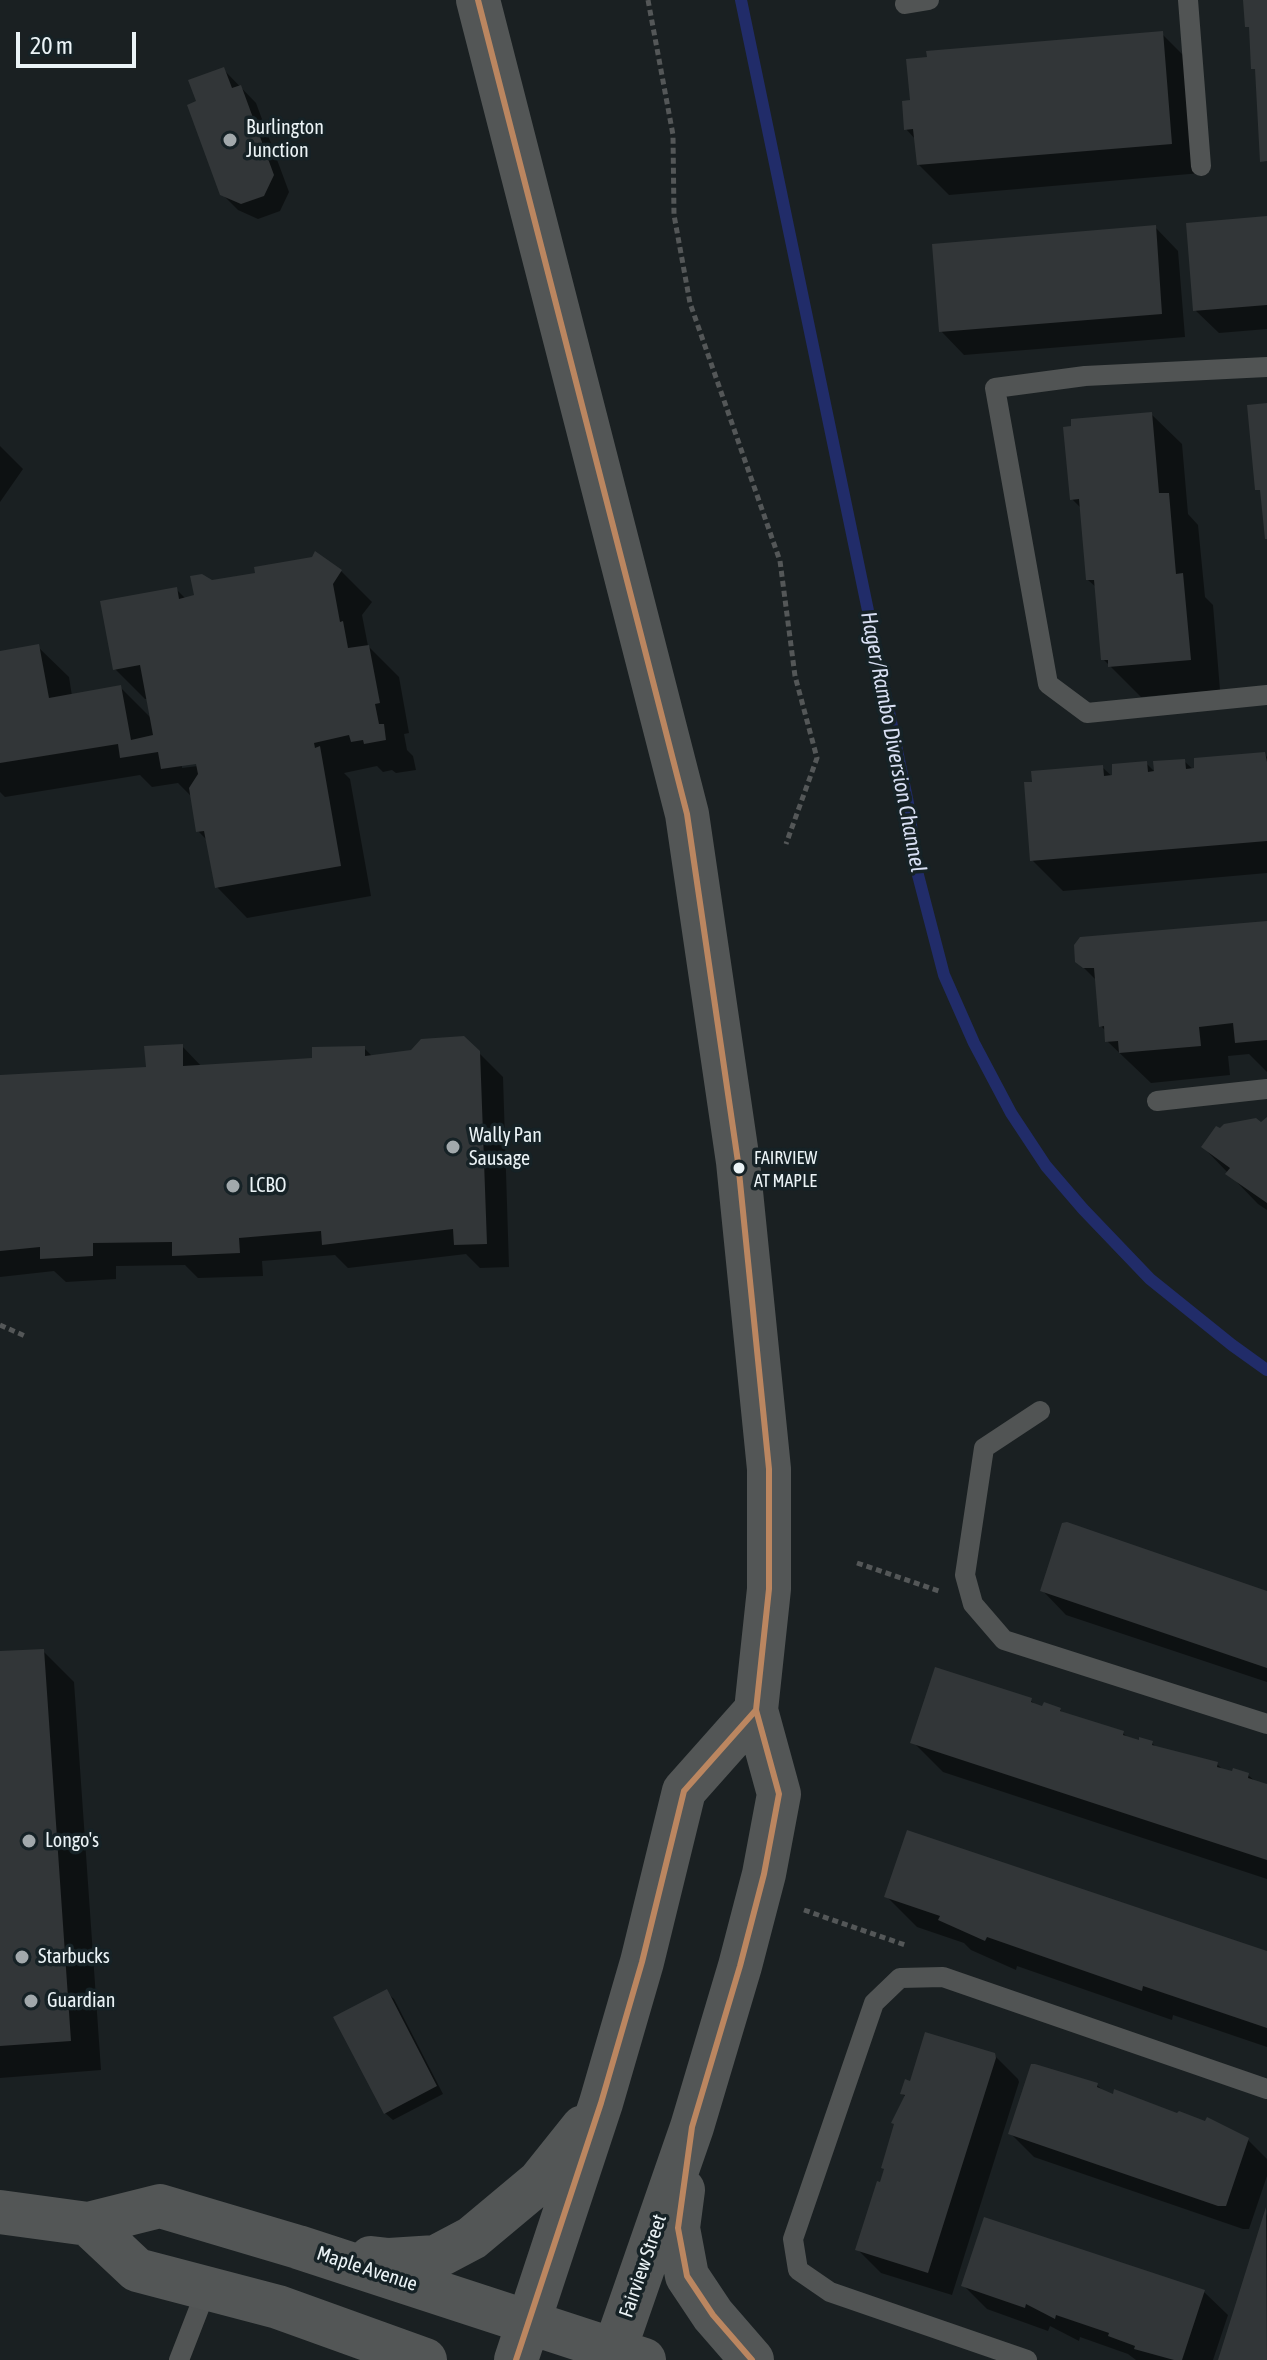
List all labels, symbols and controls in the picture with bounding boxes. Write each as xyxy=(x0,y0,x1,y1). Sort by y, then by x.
scale bar xyxy=(20,16,140,66)
text: 20 m xyxy=(30,32,73,59)
place label: Burlington Junction xyxy=(246,116,324,163)
marker: Burlington Junction xyxy=(221,131,239,149)
water label: Hager/Rambo Diversion Channel xyxy=(855,609,931,875)
place label: Wally Pan Sausage xyxy=(469,1124,542,1171)
marker: Wally Pan Sausage xyxy=(444,1138,462,1156)
place label: FAIRVIEW AT MAPLE xyxy=(754,1147,817,1190)
marker: FAIRVIEW AT MAPLE xyxy=(731,1160,747,1176)
place label: LCBO xyxy=(249,1174,286,1198)
marker: LCBO xyxy=(224,1177,242,1195)
place label: Longo's xyxy=(45,1829,99,1853)
marker: Longo's xyxy=(20,1832,38,1850)
place label: Starbucks xyxy=(38,1945,110,1969)
marker: Starbucks xyxy=(13,1948,31,1966)
place label: Guardian xyxy=(47,1989,116,2013)
marker: Guardian xyxy=(22,1992,40,2010)
street label: Fairview Street xyxy=(614,2211,672,2321)
street label: Maple Avenue xyxy=(314,2241,420,2297)

